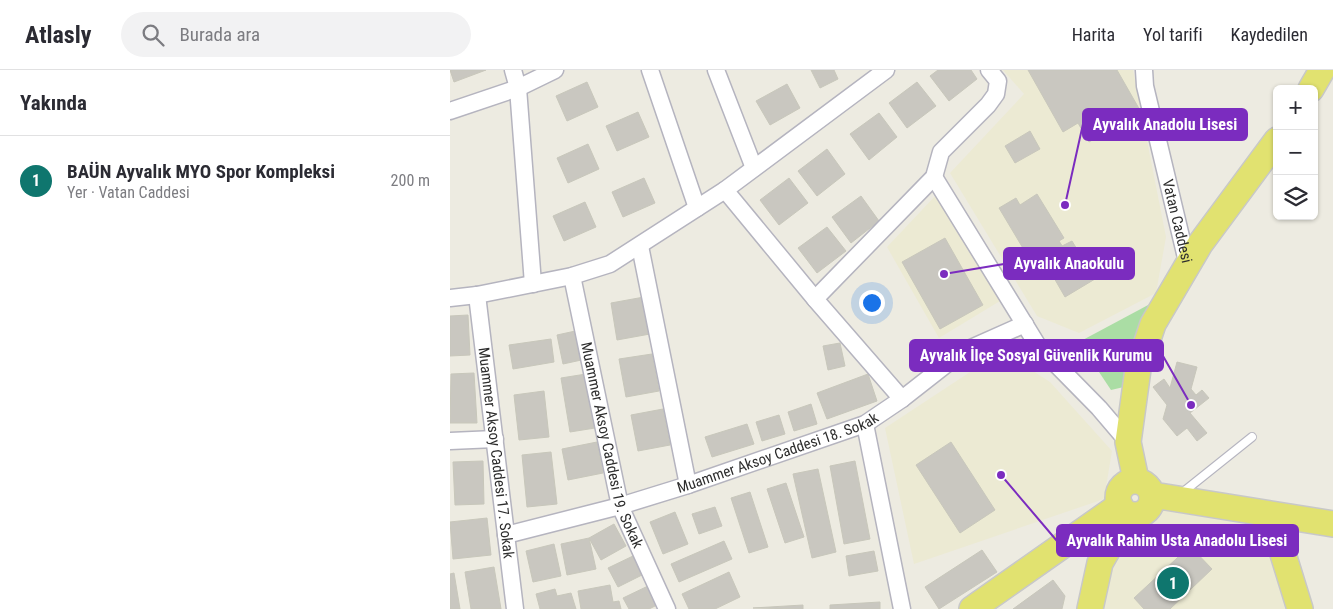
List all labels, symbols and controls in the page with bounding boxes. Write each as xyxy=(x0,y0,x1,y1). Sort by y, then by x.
search box xyxy=(121,12,471,57)
text: Atlasly xyxy=(25,21,91,49)
icon: search xyxy=(139,21,167,49)
text: Burada ara xyxy=(179,23,260,46)
text: Harita xyxy=(1072,24,1115,45)
text: Yol tarifi xyxy=(1143,24,1203,45)
text: Kaydedilen xyxy=(1231,24,1308,45)
map controls xyxy=(1273,85,1318,220)
button: + xyxy=(1273,85,1318,130)
text: Yakında xyxy=(20,91,87,115)
callout: Ayvalık Anadolu Lisesi xyxy=(1083,109,1247,140)
text: Ayvalık Anadolu Lisesi xyxy=(1093,115,1237,134)
button: − xyxy=(1273,130,1318,175)
text: BAÜN Ayvalık MYO Spor Kompleksi xyxy=(67,160,335,183)
text: 1 xyxy=(32,171,40,190)
text: 200 m xyxy=(391,171,430,190)
button: layers xyxy=(1273,175,1318,220)
street label: Vatan Caddesi xyxy=(1159,177,1196,265)
text: Yer · Vatan Caddesi xyxy=(67,183,190,202)
callout: Ayvalık Anaokulu xyxy=(1004,248,1134,279)
text: Ayvalık Anaokulu xyxy=(1014,254,1124,273)
your location xyxy=(859,290,885,316)
street label: Muammer Aksoy Caddesi 19. Sokak xyxy=(577,340,647,551)
callout: Ayvalık İlçe Sosyal Güvenlik Kurumu xyxy=(910,340,1163,371)
street label: Muammer Aksoy Caddesi 17. Sokak xyxy=(474,346,518,560)
text: Ayvalık İlçe Sosyal Güvenlik Kurumu xyxy=(920,346,1152,365)
street label: Muammer Aksoy Caddesi 18. Sokak xyxy=(675,408,882,497)
callout: Ayvalık Rahim Usta Anadolu Lisesi xyxy=(1057,525,1298,556)
text: Ayvalık Rahim Usta Anadolu Lisesi xyxy=(1067,531,1287,550)
pin: 1 xyxy=(1157,564,1189,602)

